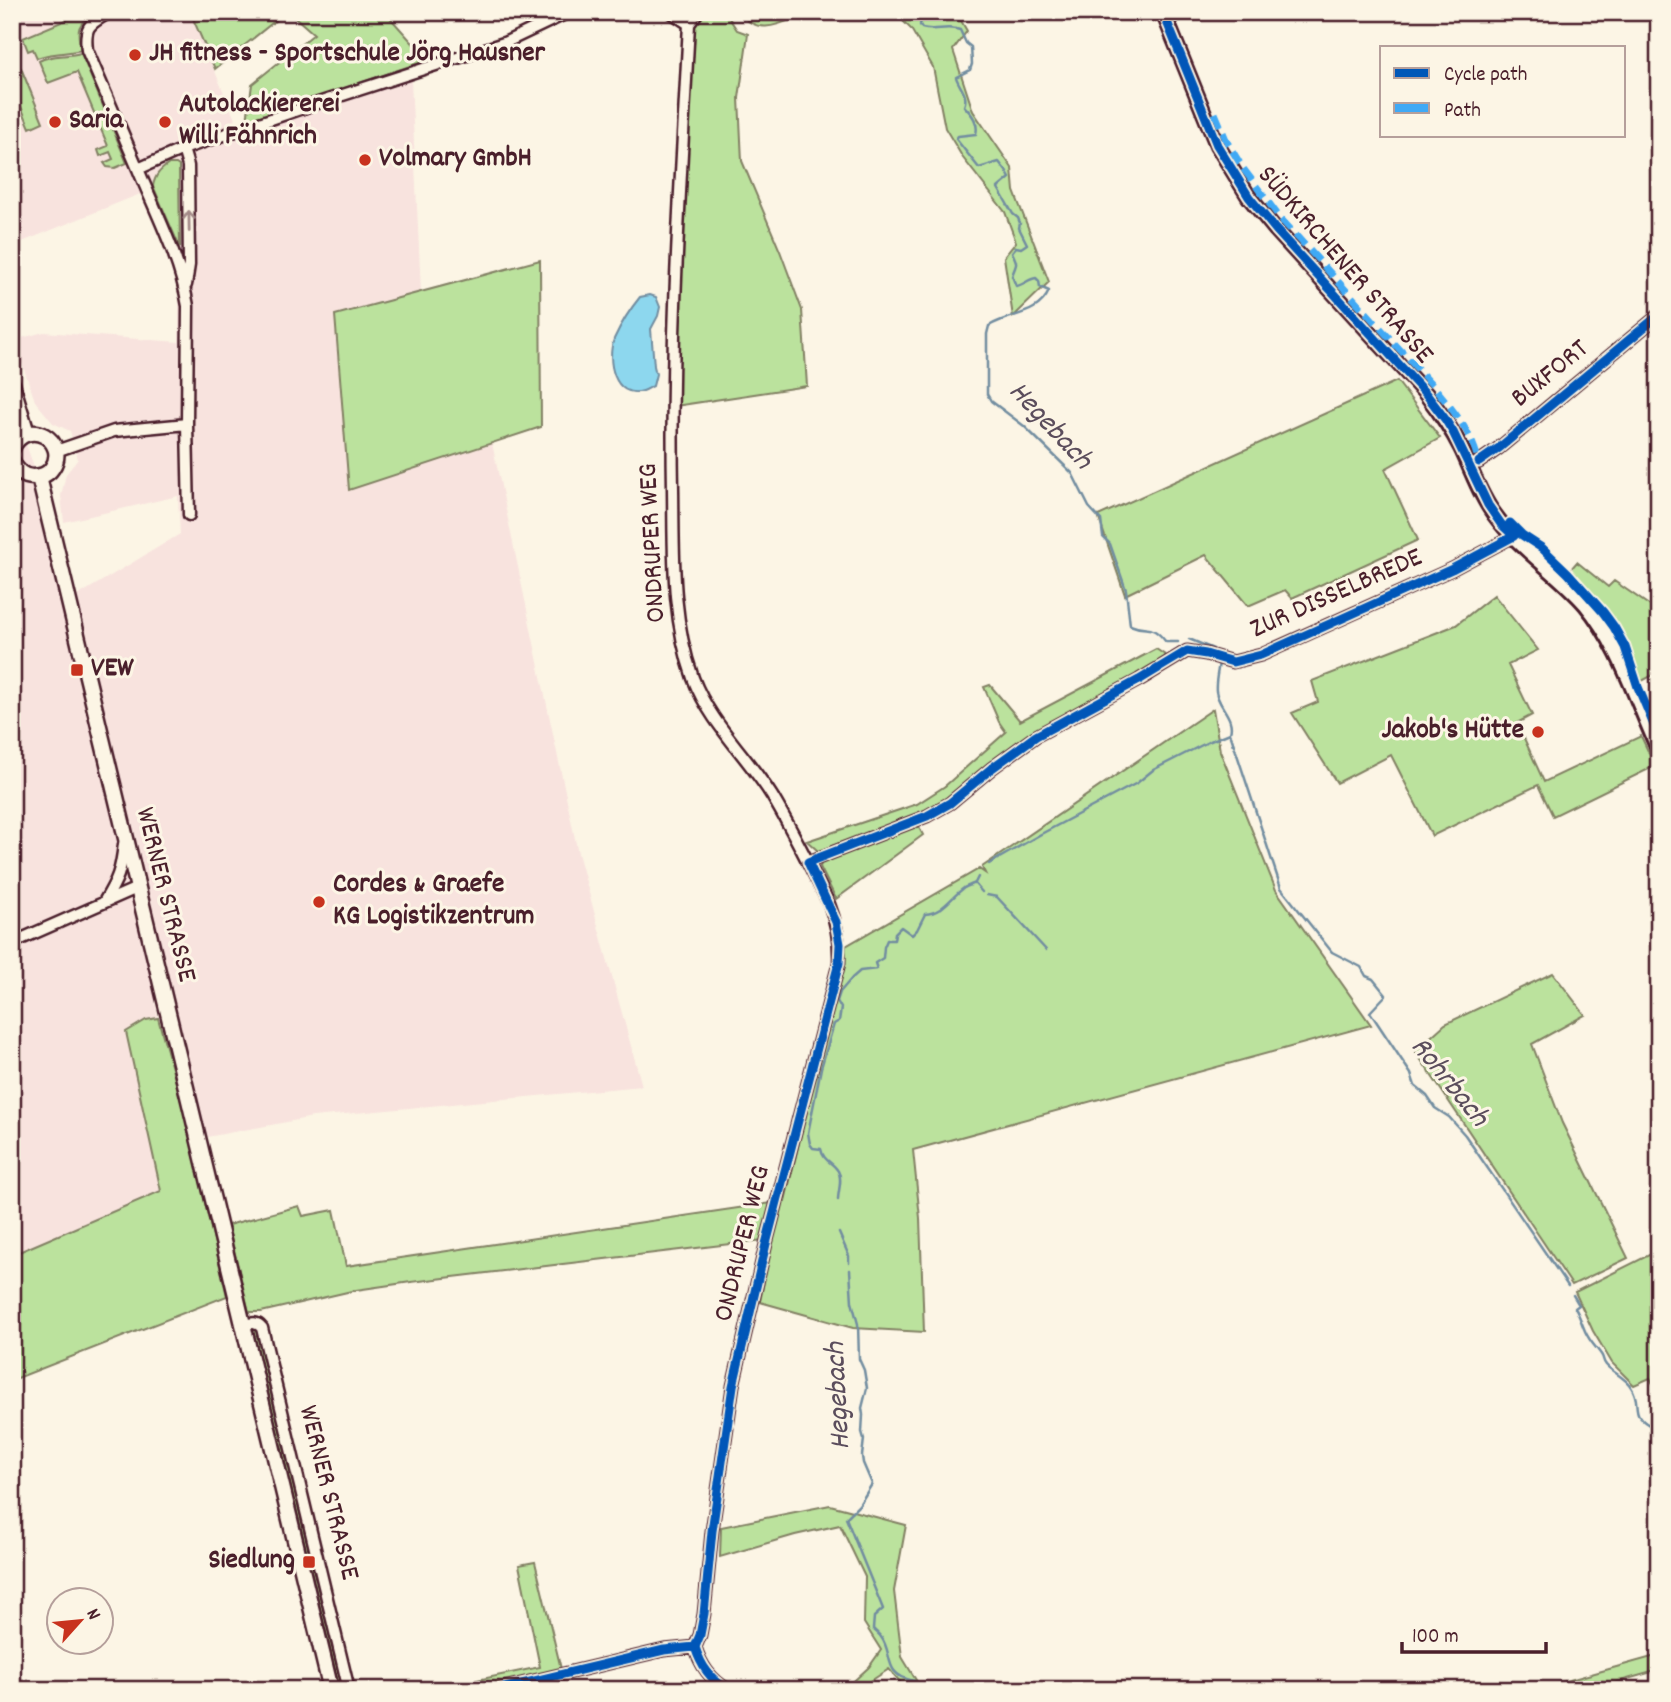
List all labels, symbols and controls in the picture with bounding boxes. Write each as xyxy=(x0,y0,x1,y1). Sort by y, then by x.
place label: JH fitness - Sportschule Jörg Hausner xyxy=(149,35,546,75)
legend xyxy=(1380,46,1626,136)
marker: JH fitness - Sportschule Jörg Hausner xyxy=(127,47,143,63)
text: Cycle path xyxy=(1444,61,1527,91)
place label: Autolackiererei Willi Fähnrich xyxy=(179,86,340,158)
text: Path xyxy=(1444,97,1481,127)
place label: Saria xyxy=(69,102,124,142)
marker: Saria xyxy=(47,114,63,130)
marker: Autolackiererei Willi Fähnrich xyxy=(157,114,173,130)
place label: Volmary GmbH xyxy=(379,140,532,180)
marker: Volmary GmbH xyxy=(357,152,373,168)
street label: SÜDKIRCHENER STRASSE xyxy=(1246,158,1442,374)
one-way arrow xyxy=(182,210,195,233)
street label: BUXFORT xyxy=(1503,331,1599,419)
water label: Hegebach xyxy=(997,373,1102,482)
street label: ONDRUPER WEG xyxy=(630,462,678,624)
street label: ZUR DISSELBREDE xyxy=(1245,539,1430,651)
place label: VEW xyxy=(91,650,134,690)
marker: VEW xyxy=(69,662,85,678)
place label: Jakob's Hütte xyxy=(1382,712,1524,752)
marker: Jakob's Hütte xyxy=(1530,724,1546,740)
street label: WERNER STRASSE xyxy=(123,803,205,987)
place label: Cordes & Graefe KG Logistikzentrum xyxy=(333,866,534,938)
marker: Cordes & Graefe KG Logistikzentrum xyxy=(311,894,327,910)
water label: Rohrbach xyxy=(1398,1028,1499,1139)
street label: ONDRUPER WEG xyxy=(705,1162,783,1326)
water label: Hegebach xyxy=(816,1340,864,1451)
street label: WERNER STRASSE xyxy=(286,1401,368,1585)
place label: Siedlung xyxy=(208,1542,295,1582)
marker: Siedlung xyxy=(301,1554,317,1570)
north arrow xyxy=(46,1586,116,1656)
text: N xyxy=(78,1605,106,1625)
scale bar xyxy=(1402,1611,1545,1655)
text: 100 m xyxy=(1412,1623,1459,1653)

